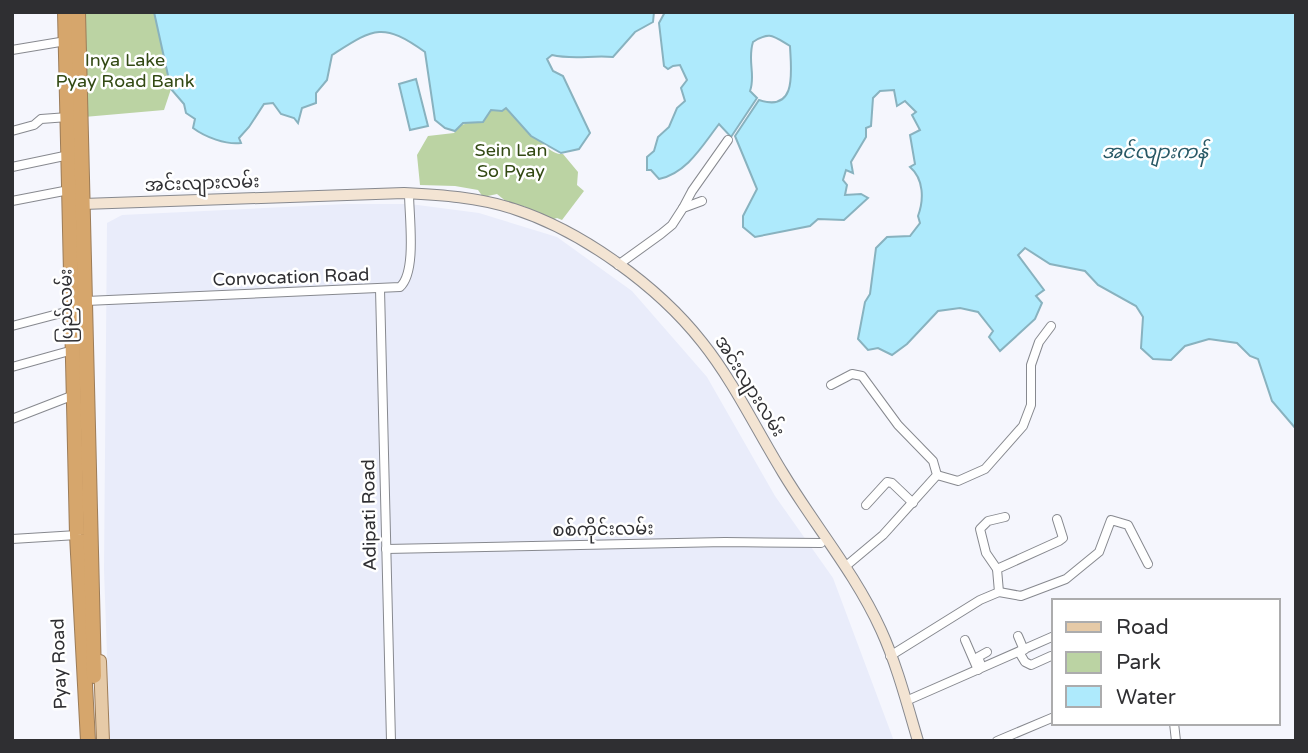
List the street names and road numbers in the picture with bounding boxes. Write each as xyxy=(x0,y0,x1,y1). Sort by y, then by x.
street label: အင်းလျားလမ်း xyxy=(144,168,260,200)
street label: Convocation Road xyxy=(212,263,370,291)
street label: ပြည်လမ်း xyxy=(52,268,82,344)
street label: အင်းလျားလမ်း xyxy=(707,330,792,443)
street label: Adipati Road xyxy=(357,459,381,571)
street label: စစ်ကိုင်းလမ်း xyxy=(552,514,654,545)
street label: Pyay Road xyxy=(46,618,72,710)

